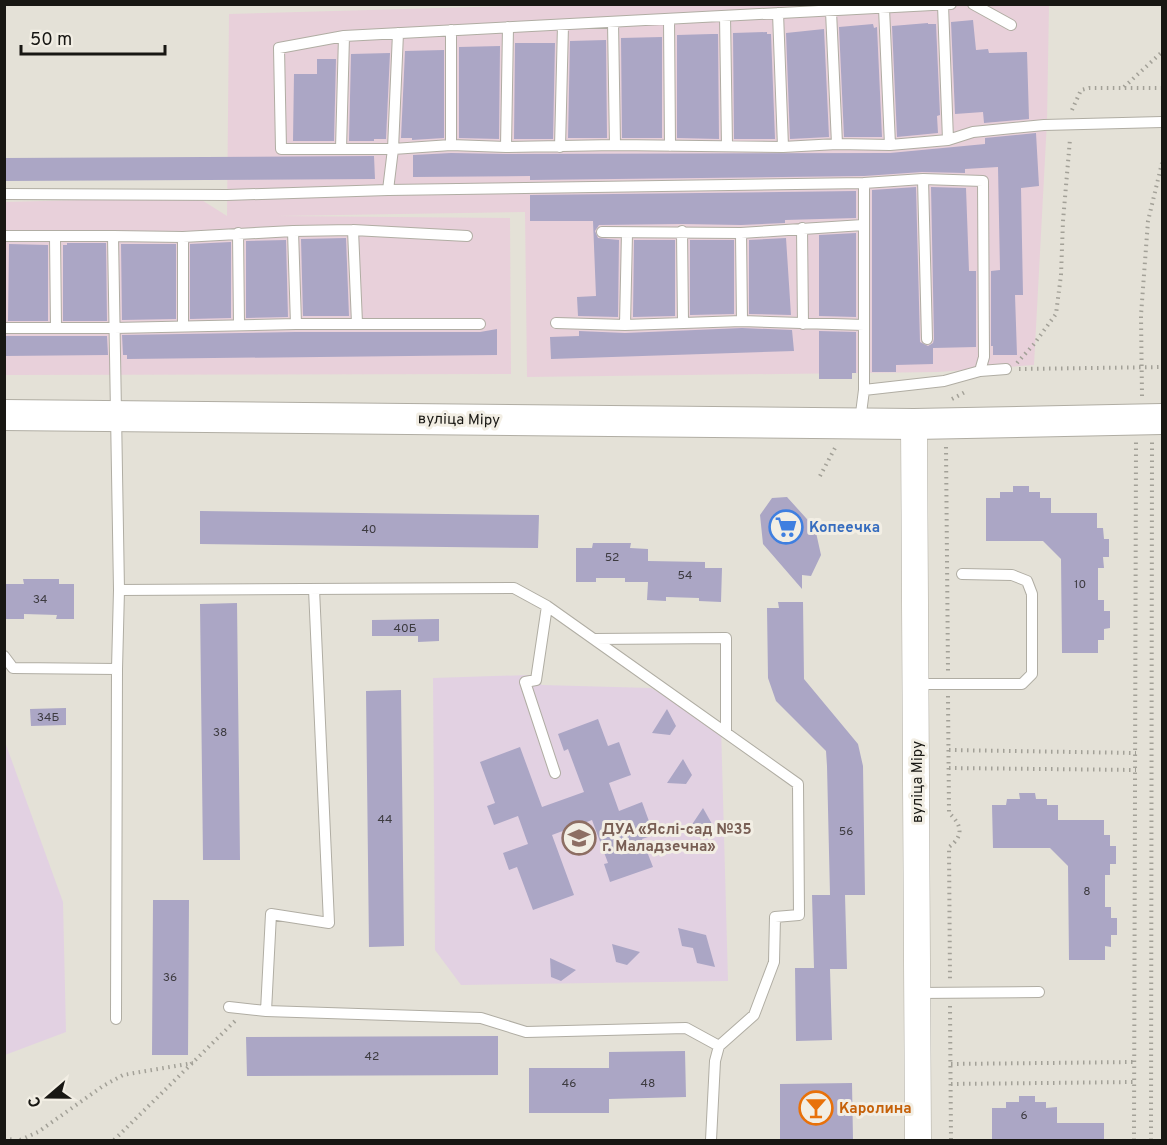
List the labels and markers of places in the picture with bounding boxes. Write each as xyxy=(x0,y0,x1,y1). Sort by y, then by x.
supermarket icon: Копеечка xyxy=(768,509,804,545)
place label: Копеечка xyxy=(809,519,880,538)
school or university icon: ДУА «Яслі-сад №35 г. Маладзечна» xyxy=(561,820,597,856)
place label: ДУА «Яслі-сад №35 г. Маладзечна» xyxy=(602,821,752,857)
bar icon: Каролина xyxy=(798,1090,834,1126)
place label: Каролина xyxy=(839,1100,912,1119)

